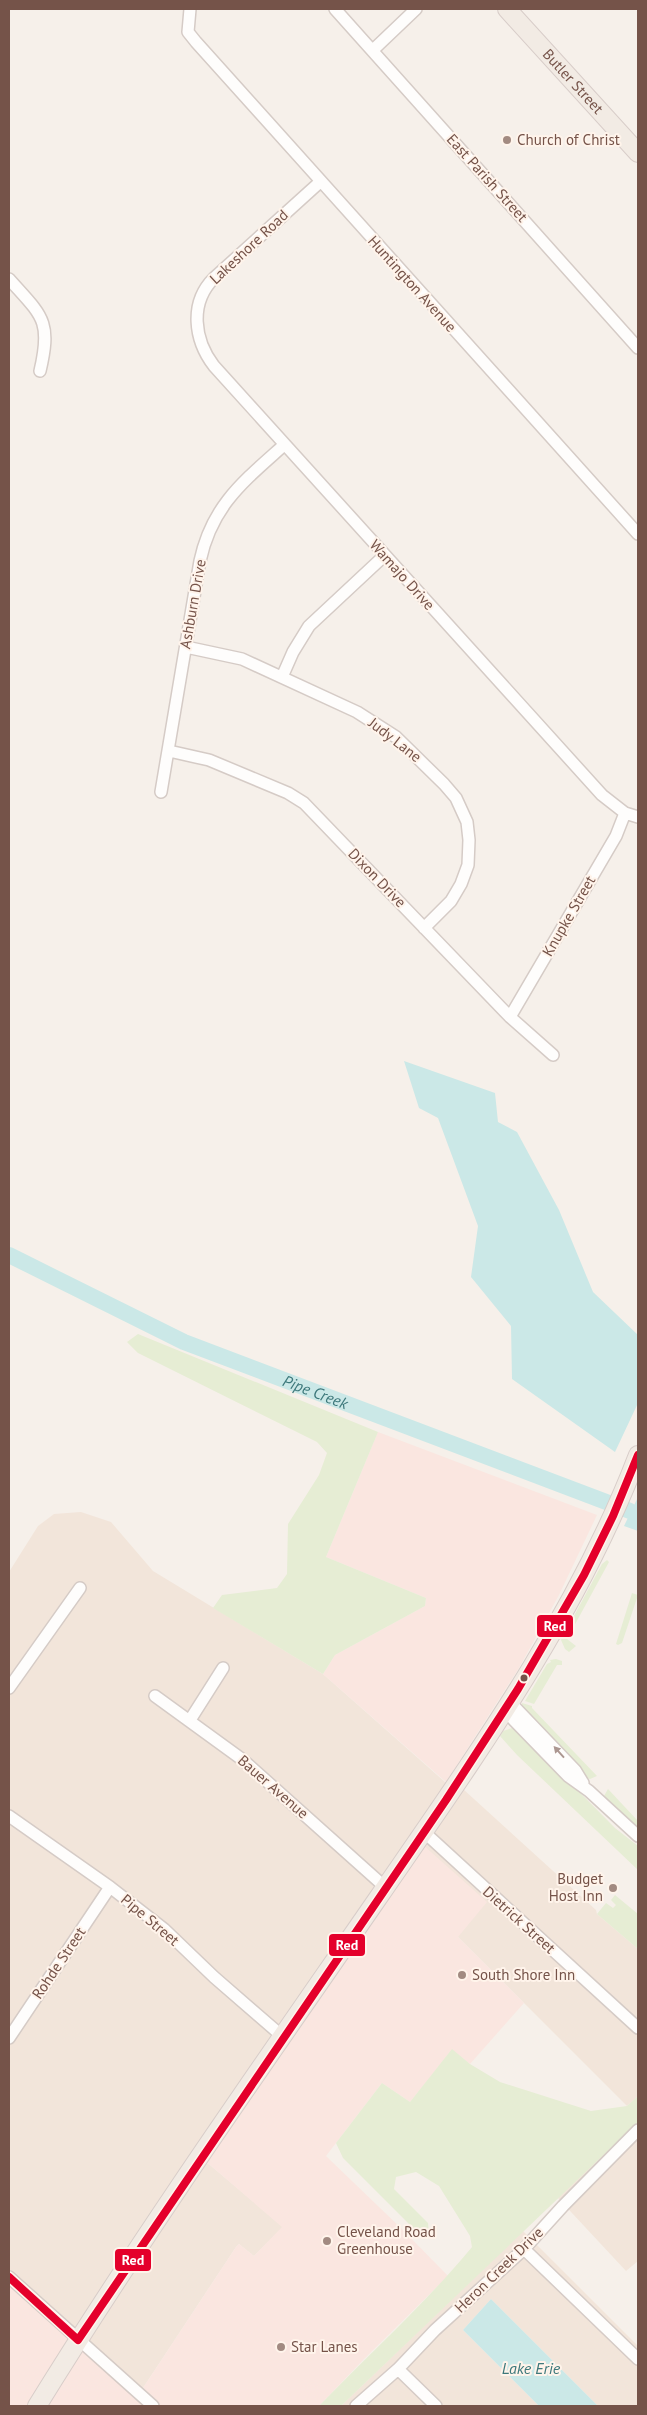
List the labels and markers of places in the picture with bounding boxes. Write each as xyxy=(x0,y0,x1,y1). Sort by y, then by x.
place label: Church of Christ xyxy=(517,130,620,149)
marker: Church of Christ xyxy=(501,134,513,146)
unlabelled marker xyxy=(519,1673,529,1683)
place label: Budget Host Inn xyxy=(549,1869,603,1905)
marker: Budget Host Inn xyxy=(607,1882,619,1894)
place label: South Shore Inn xyxy=(472,1965,575,1984)
marker: South Shore Inn xyxy=(456,1969,468,1981)
place label: Cleveland Road Greenhouse xyxy=(337,2222,436,2258)
marker: Cleveland Road Greenhouse xyxy=(321,2235,333,2247)
place label: Star Lanes xyxy=(291,2337,358,2356)
marker: Star Lanes xyxy=(275,2341,287,2353)

